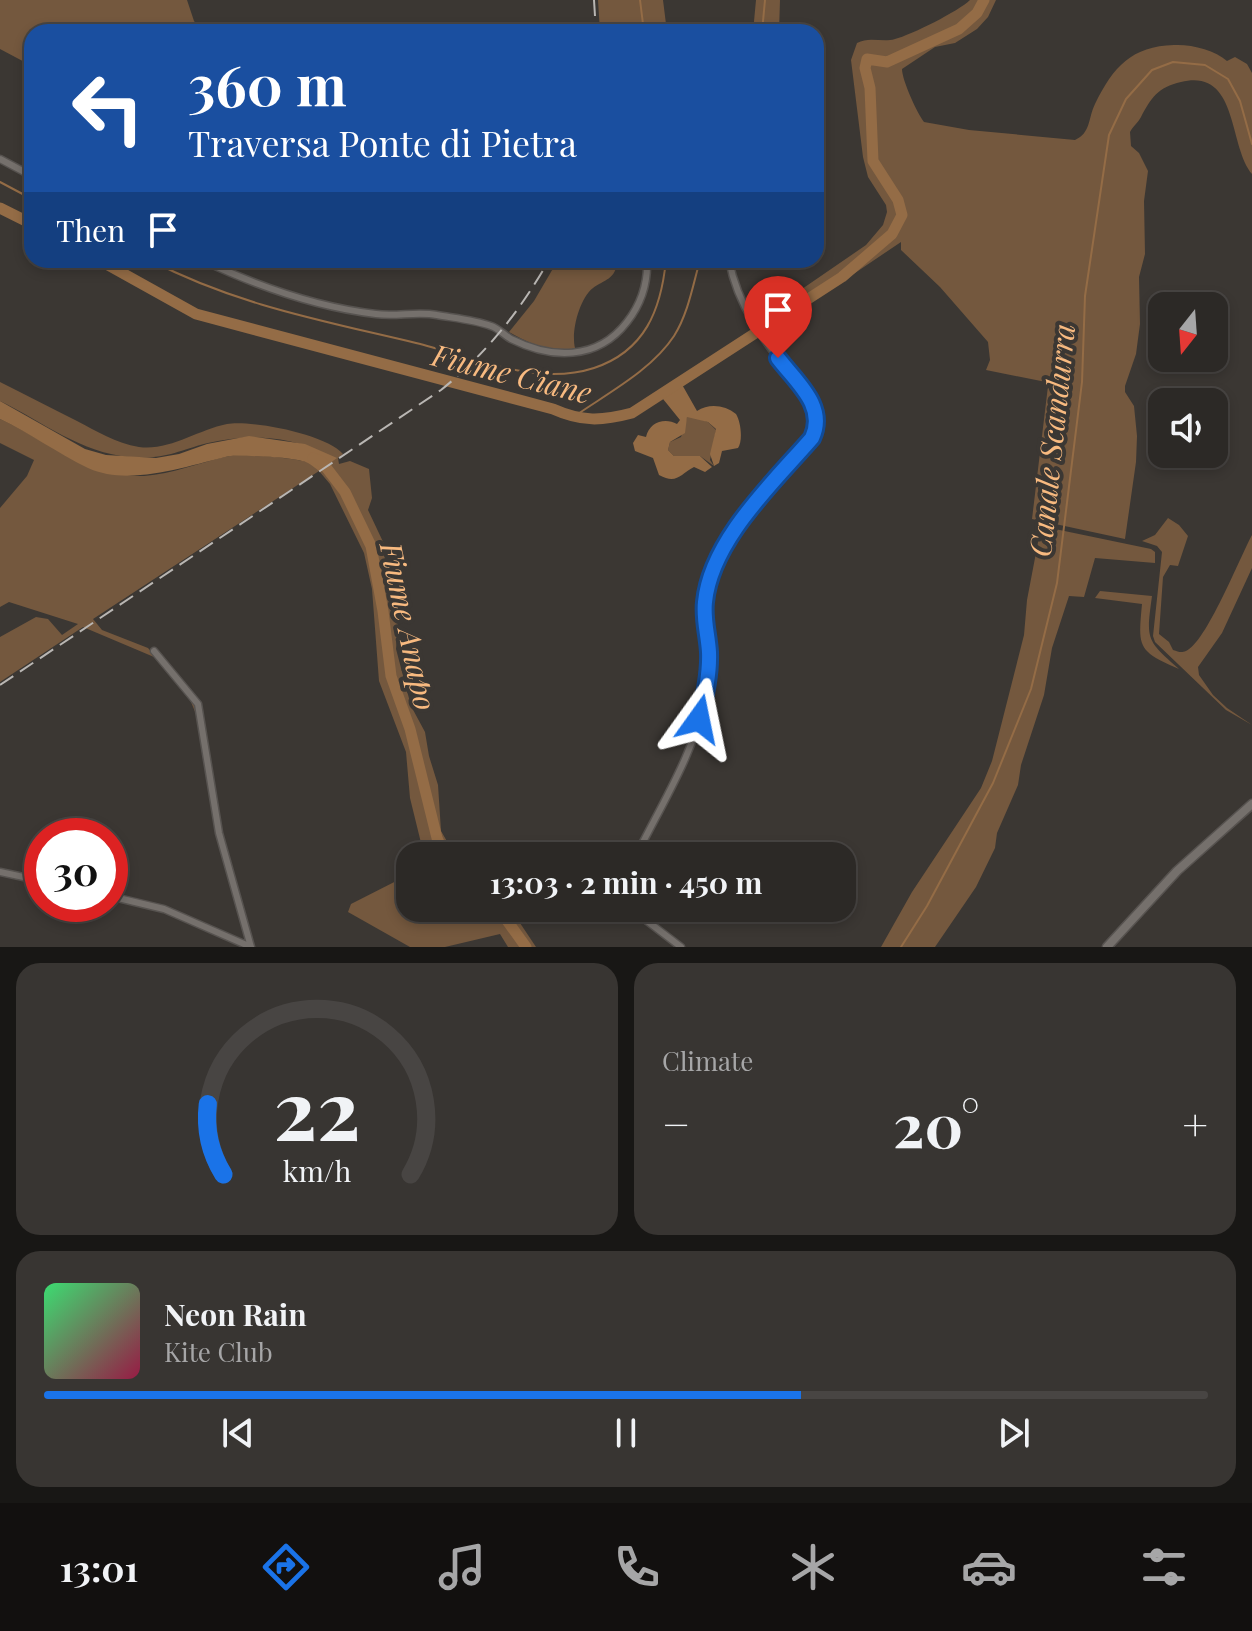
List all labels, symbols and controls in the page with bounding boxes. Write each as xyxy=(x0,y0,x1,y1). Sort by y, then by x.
text: 360 m xyxy=(188,46,347,121)
icon: left xyxy=(56,56,160,160)
text: Traversa Ponte di Pietra xyxy=(188,118,577,166)
icon: arrive xyxy=(141,208,185,252)
text: Then xyxy=(56,210,125,250)
pin xyxy=(744,276,812,358)
icon: arrive xyxy=(756,288,800,332)
north arrow xyxy=(1148,292,1228,372)
map controls xyxy=(1148,292,1228,468)
water label: Canale Scandurra xyxy=(1019,321,1083,559)
water label: Fiume Ciane xyxy=(426,333,596,412)
button: sound xyxy=(1148,388,1228,468)
water label: Fiume Anapo xyxy=(371,536,446,714)
position arrow xyxy=(657,677,741,761)
speed limit sign: 30 xyxy=(24,818,128,922)
text: 13:03 · 2 min · 450 m xyxy=(490,862,762,902)
text: Climate xyxy=(662,1043,753,1078)
text: 22 xyxy=(273,1051,361,1162)
text: 20° xyxy=(893,1083,980,1163)
text: − xyxy=(662,1093,690,1152)
text: + xyxy=(1182,1093,1208,1152)
text: km/h xyxy=(283,1151,351,1189)
text: Neon Rain xyxy=(164,1294,307,1334)
text: Kite Club xyxy=(164,1334,273,1369)
icon: previous xyxy=(216,1411,260,1455)
icon: pause xyxy=(604,1411,648,1455)
icon: next xyxy=(992,1411,1036,1455)
icon: directions xyxy=(258,1539,314,1595)
icon: music xyxy=(434,1539,490,1595)
icon: phone xyxy=(609,1539,665,1595)
icon: climate xyxy=(785,1539,841,1595)
icon: car xyxy=(961,1539,1017,1595)
icon: filters xyxy=(1136,1539,1192,1595)
text: 13:01 xyxy=(60,1543,138,1591)

